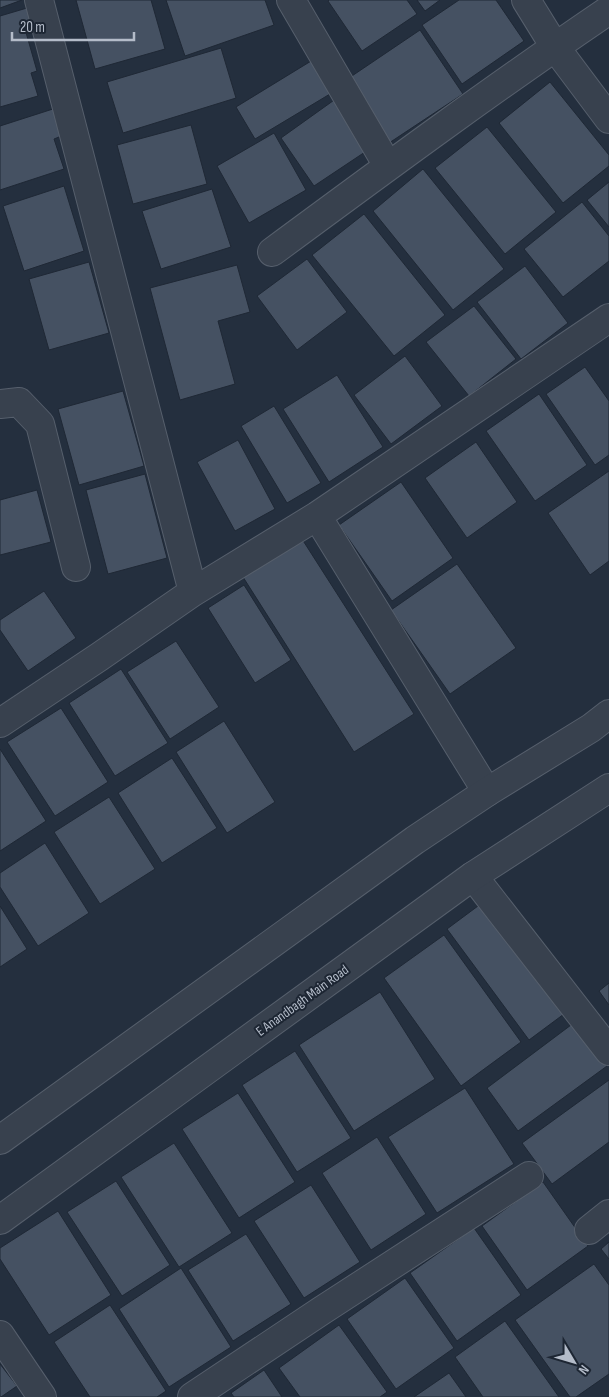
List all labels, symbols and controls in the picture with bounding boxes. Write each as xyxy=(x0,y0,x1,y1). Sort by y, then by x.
scale bar xyxy=(12,10,135,42)
text: 20 m xyxy=(20,18,45,37)
street label: E Anandbagh Main Road xyxy=(253,961,352,1040)
north arrow xyxy=(549,1337,599,1387)
text: N xyxy=(575,1362,593,1378)

